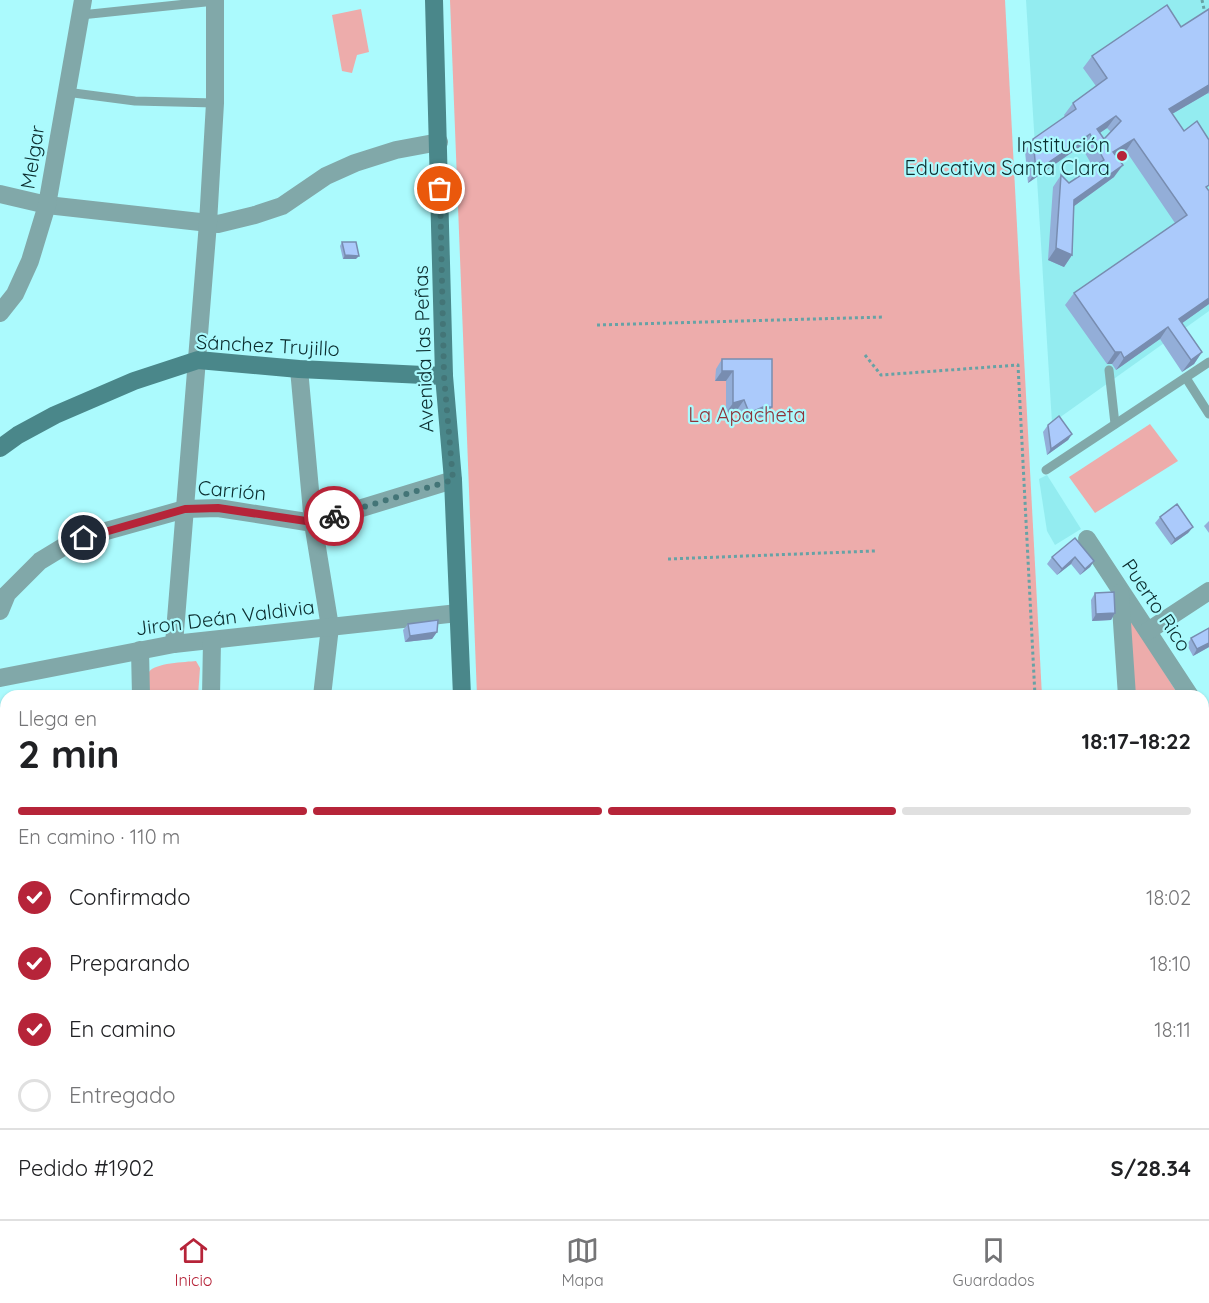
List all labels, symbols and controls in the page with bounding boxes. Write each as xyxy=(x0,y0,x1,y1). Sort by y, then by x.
street label: Melgar xyxy=(15,123,49,191)
place label: Institución Educativa Santa Clara xyxy=(905,132,1110,180)
marker: Institución Educativa Santa Clara xyxy=(1115,149,1129,163)
pin xyxy=(414,163,465,214)
icon: bag xyxy=(423,172,456,205)
street label: Avenida las Peñas xyxy=(408,265,438,433)
street label: Sánchez Trujillo xyxy=(196,329,340,361)
park label: La Apacheta xyxy=(688,402,806,427)
street label: Carrión xyxy=(197,475,267,505)
courier xyxy=(304,486,364,546)
icon: bike xyxy=(318,500,351,533)
pin xyxy=(58,512,109,563)
icon: home xyxy=(67,521,100,554)
street label: Puerto Rico xyxy=(1117,554,1197,656)
street label: Jiron Deán Valdivia xyxy=(134,594,316,640)
text: Llega en xyxy=(18,706,97,731)
text: 18:17–18:22 xyxy=(1082,727,1191,755)
text: 2 min xyxy=(18,729,120,778)
text: En camino · 110 m xyxy=(18,824,180,849)
icon: check xyxy=(18,881,51,914)
text: Confirmado xyxy=(69,883,190,911)
text: 18:02 xyxy=(1146,885,1191,910)
icon: check xyxy=(18,947,51,980)
text: Preparando xyxy=(69,949,190,977)
text: 18:10 xyxy=(1150,951,1191,976)
icon: check xyxy=(18,1013,51,1046)
text: En camino xyxy=(69,1015,176,1043)
text: 18:11 xyxy=(1154,1017,1191,1042)
text: Entregado xyxy=(69,1081,176,1109)
text: Pedido #1902 xyxy=(18,1154,154,1182)
text: S/28.34 xyxy=(1111,1154,1191,1182)
tab: Inicio xyxy=(174,1234,213,1290)
tab: Mapa xyxy=(561,1234,604,1290)
tab: Guardados xyxy=(953,1234,1035,1290)

